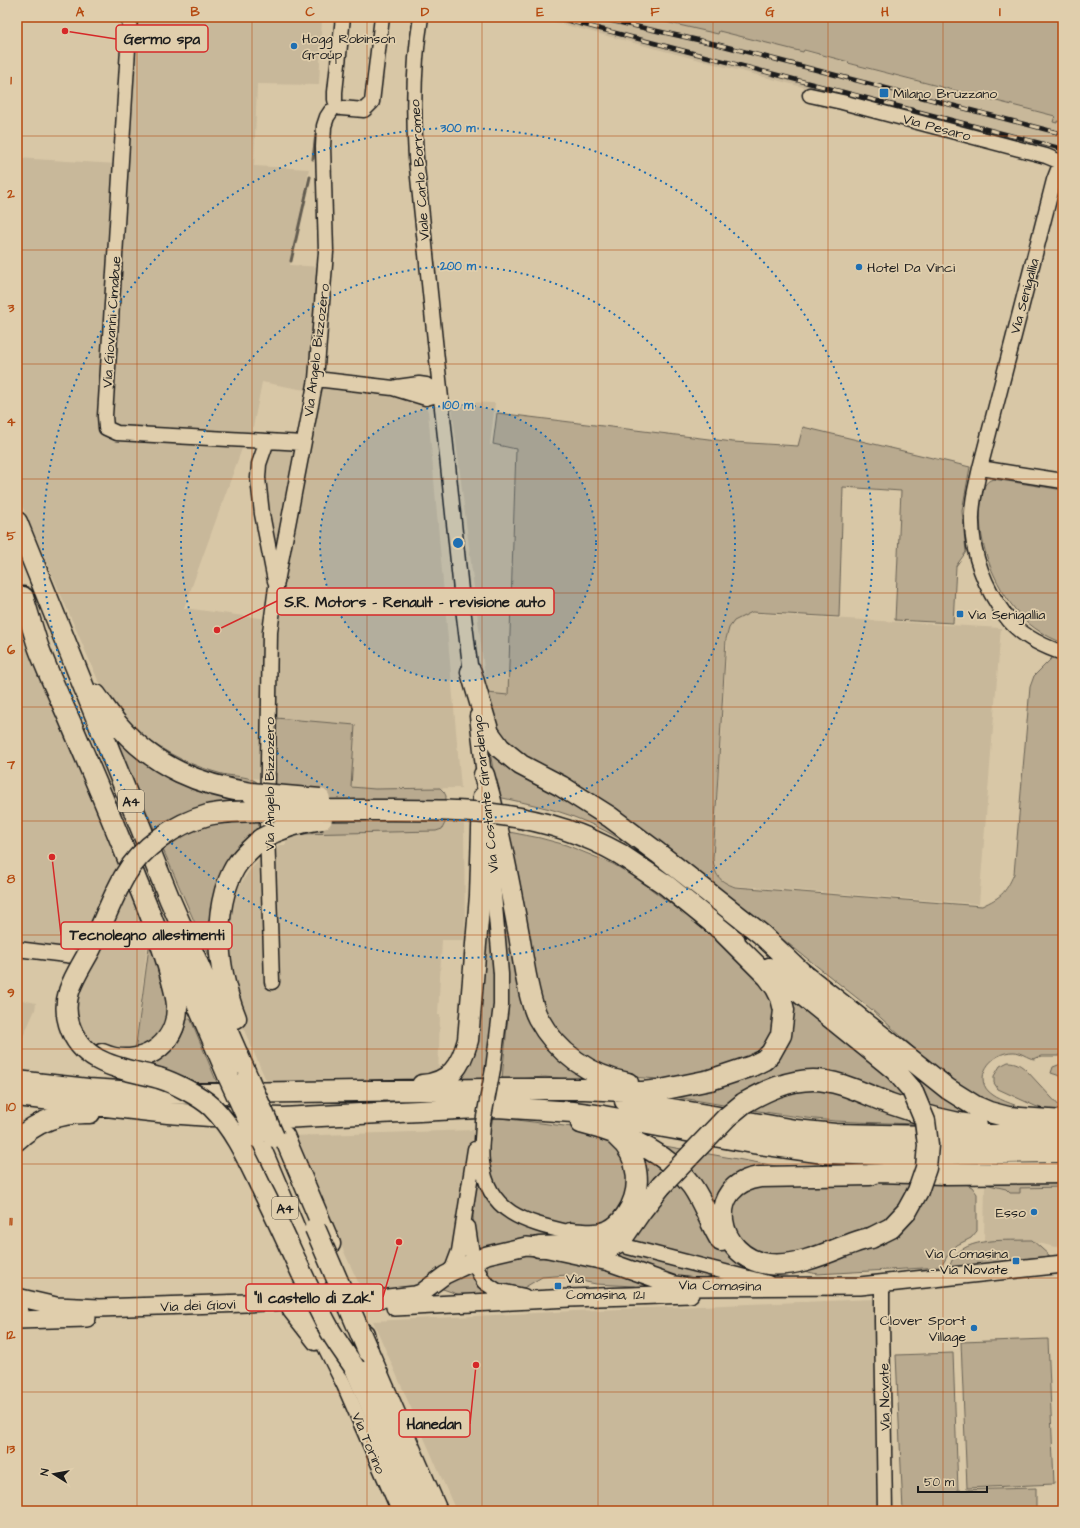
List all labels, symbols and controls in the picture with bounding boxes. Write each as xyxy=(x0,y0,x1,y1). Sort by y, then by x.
text: A xyxy=(76,3,85,21)
text: B xyxy=(190,3,200,21)
text: C xyxy=(305,3,315,21)
text: D xyxy=(421,3,430,21)
text: E xyxy=(536,3,544,21)
text: F xyxy=(650,3,660,21)
text: G xyxy=(765,3,775,21)
text: H xyxy=(881,3,889,21)
text: I xyxy=(999,3,1001,21)
callout: Germo spa xyxy=(116,25,208,52)
text: Germo spa xyxy=(124,29,201,50)
place label: Hogg Robinson Group xyxy=(302,29,395,65)
marker: Hogg Robinson Group xyxy=(289,41,299,51)
text: 1 xyxy=(10,71,12,89)
place label: Milano Bruzzano xyxy=(893,84,997,104)
marker: Milano Bruzzano xyxy=(878,87,890,99)
street label: Viale Carlo Borromeo xyxy=(405,99,435,241)
street label: Via Pesaro xyxy=(900,109,973,147)
text: 300 m xyxy=(439,120,476,137)
text: 2 xyxy=(6,185,15,203)
street label: Via Giovanni Cimabue xyxy=(97,255,127,389)
street label: Via Senigallia xyxy=(1005,256,1045,336)
text: 200 m xyxy=(439,258,477,275)
place label: Hotel Da Vinci xyxy=(867,258,955,278)
marker: Hotel Da Vinci xyxy=(854,262,864,272)
street label: Via Angelo Bizzozero xyxy=(299,282,335,418)
text: 3 xyxy=(7,299,15,317)
text: 100 m xyxy=(443,397,474,414)
text: 4 xyxy=(7,413,16,431)
text: 5 xyxy=(6,527,16,545)
centre of rings xyxy=(451,536,465,550)
callout: S.R. Motors - Renault - revisione auto xyxy=(277,588,554,615)
text: S.R. Motors - Renault - revisione auto xyxy=(283,592,546,613)
place label: Via Senigallia xyxy=(968,605,1045,625)
marker: Via Senigallia xyxy=(955,609,965,619)
text: 6 xyxy=(7,641,16,659)
street label: Via Costante Girardengo xyxy=(468,714,504,874)
street label: Via Angelo Bizzozero xyxy=(260,717,280,851)
text: 7 xyxy=(6,756,16,774)
road number: A4 xyxy=(118,790,144,812)
text: 8 xyxy=(7,870,16,888)
callout: Tecnolegno allestimenti xyxy=(61,922,232,949)
text: Tecnolegno allestimenti xyxy=(69,925,225,948)
text: 9 xyxy=(7,984,15,1002)
text: 10 xyxy=(6,1098,17,1116)
road number: A4 xyxy=(272,1197,298,1219)
place label: Esso xyxy=(996,1203,1026,1223)
marker: Esso xyxy=(1029,1207,1039,1217)
text: 11 xyxy=(9,1212,13,1230)
place label: Via Comasina - Via Novate xyxy=(925,1244,1008,1280)
marker: Via Comasina - Via Novate xyxy=(1011,1256,1021,1266)
place label: Via Comasina, 121 xyxy=(566,1269,645,1305)
street label: Via Comasina xyxy=(678,1275,762,1297)
marker: Via Comasina, 121 xyxy=(553,1281,563,1291)
callout: "Il castello di Zak" xyxy=(246,1284,383,1311)
text: "Il castello di Zak" xyxy=(254,1288,375,1309)
street label: Via dei Giovi xyxy=(160,1295,236,1317)
place label: Clover Sport Village xyxy=(880,1311,966,1347)
marker: Clover Sport Village xyxy=(969,1323,979,1333)
text: 12 xyxy=(6,1326,16,1344)
street label: Via Novate xyxy=(874,1362,896,1431)
street label: Via Torino xyxy=(346,1410,390,1477)
callout: Hanedan xyxy=(399,1410,470,1437)
text: Hanedan xyxy=(406,1414,462,1435)
text: 13 xyxy=(7,1440,16,1458)
north arrow xyxy=(34,1454,74,1494)
text: N xyxy=(37,1467,53,1477)
scale bar xyxy=(918,1468,987,1494)
text: 50 m xyxy=(924,1474,955,1491)

